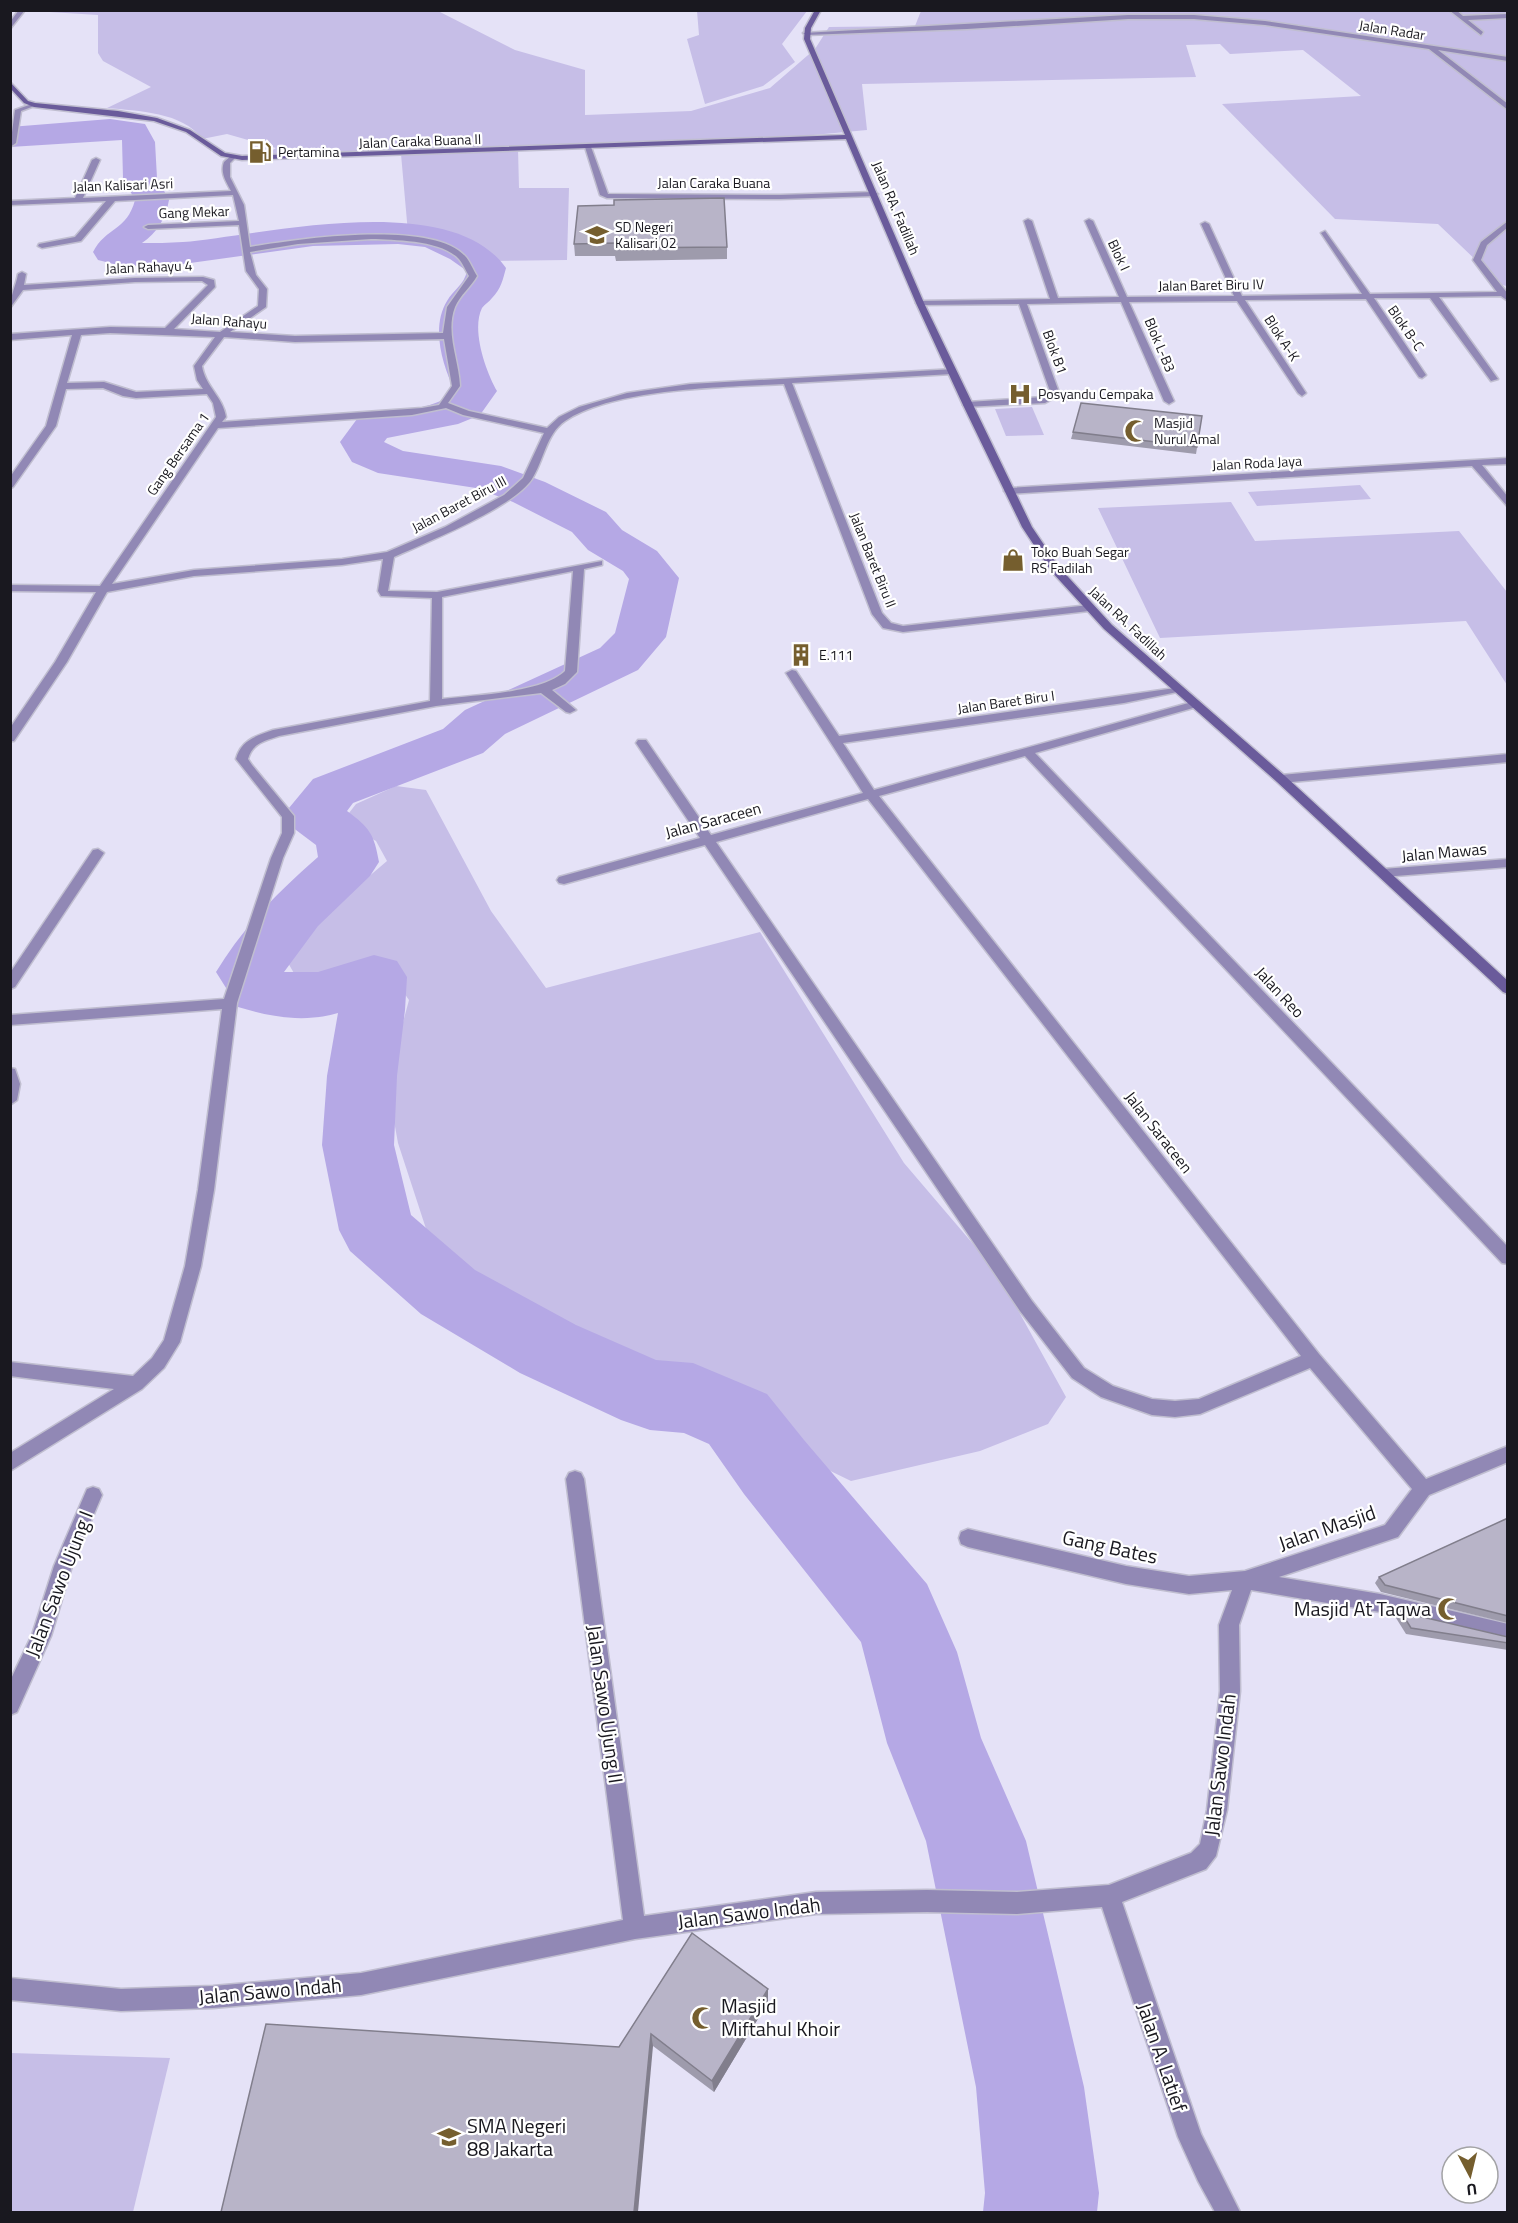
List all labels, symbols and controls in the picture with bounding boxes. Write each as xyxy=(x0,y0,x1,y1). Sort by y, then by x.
street label: Jalan Radar xyxy=(1357,14,1427,45)
street label: Jalan Caraka Buana II xyxy=(358,128,482,153)
fuel station icon: Pertamina xyxy=(247,139,273,165)
place label: Pertamina xyxy=(278,141,339,162)
street label: Jalan RA. Fadillah xyxy=(867,158,926,258)
street label: Jalan Kalisari Asri xyxy=(72,172,174,197)
street label: Jalan Caraka Buana xyxy=(658,172,770,193)
street label: Gang Mekar xyxy=(158,200,230,223)
place label: SD Negeri Kalisari 02 xyxy=(615,216,676,253)
school or university icon: SD Negeri Kalisari 02 xyxy=(584,222,610,248)
street label: Blok I xyxy=(1103,236,1136,274)
street label: Jalan Rahayu 4 xyxy=(105,254,193,279)
street label: Jalan Baret Biru IV xyxy=(1158,273,1264,296)
street label: Blok B-C xyxy=(1383,301,1430,355)
street label: Jalan Rahayu xyxy=(190,307,268,334)
street label: Blok A-K xyxy=(1260,310,1305,365)
street label: Blok L-B3 xyxy=(1140,314,1181,375)
street label: Blok B1 xyxy=(1038,327,1073,377)
hospital icon: Posyandu Cempaka xyxy=(1007,381,1033,407)
place label: Posyandu Cempaka xyxy=(1038,383,1153,404)
street label: Gang Bersama 1 xyxy=(141,408,214,500)
place label: Masjid Nurul Amal xyxy=(1154,412,1220,449)
mosque icon: Masjid Nurul Amal xyxy=(1123,418,1149,444)
street label: Jalan Roda Jaya xyxy=(1212,450,1302,475)
street label: Jalan Baret Biru III xyxy=(408,470,510,537)
street label: Jalan Baret Biru II xyxy=(845,509,902,611)
place label: Toko Buah Segar RS Fadilah xyxy=(1031,541,1129,578)
shop icon: Toko Buah Segar RS Fadilah xyxy=(1000,547,1026,573)
street label: Jalan RA. Fadillah xyxy=(1085,581,1172,665)
building icon: E.111 xyxy=(788,642,814,668)
place label: E.111 xyxy=(819,644,853,665)
street label: Jalan Baret Biru I xyxy=(956,684,1056,719)
street label: Jalan Saraceen xyxy=(662,796,764,844)
street label: Jalan Mawas xyxy=(1400,836,1488,868)
street label: Jalan Reo xyxy=(1250,961,1310,1023)
street label: Jalan Saraceen xyxy=(1119,1086,1199,1178)
street label: Jalan Masjid xyxy=(1274,1496,1380,1559)
street label: Jalan Sawo Ujung I xyxy=(16,1506,101,1662)
street label: Gang Bates xyxy=(1060,1521,1161,1572)
place label: Masjid At Taqwa xyxy=(1294,1593,1431,1624)
mosque icon: Masjid At Taqwa xyxy=(1436,1596,1462,1622)
street label: Jalan Sawo Ujung II xyxy=(579,1623,632,1785)
street label: Jalan Sawo Indah xyxy=(1195,1692,1244,1838)
street label: Jalan Sawo Indah xyxy=(676,1888,822,1937)
street label: Jalan Sawo Indah xyxy=(197,1969,343,2012)
place label: Masjid Miftahul Khoir xyxy=(721,1990,840,2044)
street label: Jalan A. Latief xyxy=(1129,1998,1196,2116)
mosque icon: Masjid Miftahul Khoir xyxy=(690,2005,716,2031)
place label: SMA Negeri 88 Jakarta xyxy=(467,2110,566,2164)
school or university icon: SMA Negeri 88 Jakarta xyxy=(436,2124,462,2150)
north arrow xyxy=(1440,2145,1500,2205)
text: U xyxy=(1465,2177,1478,2202)

